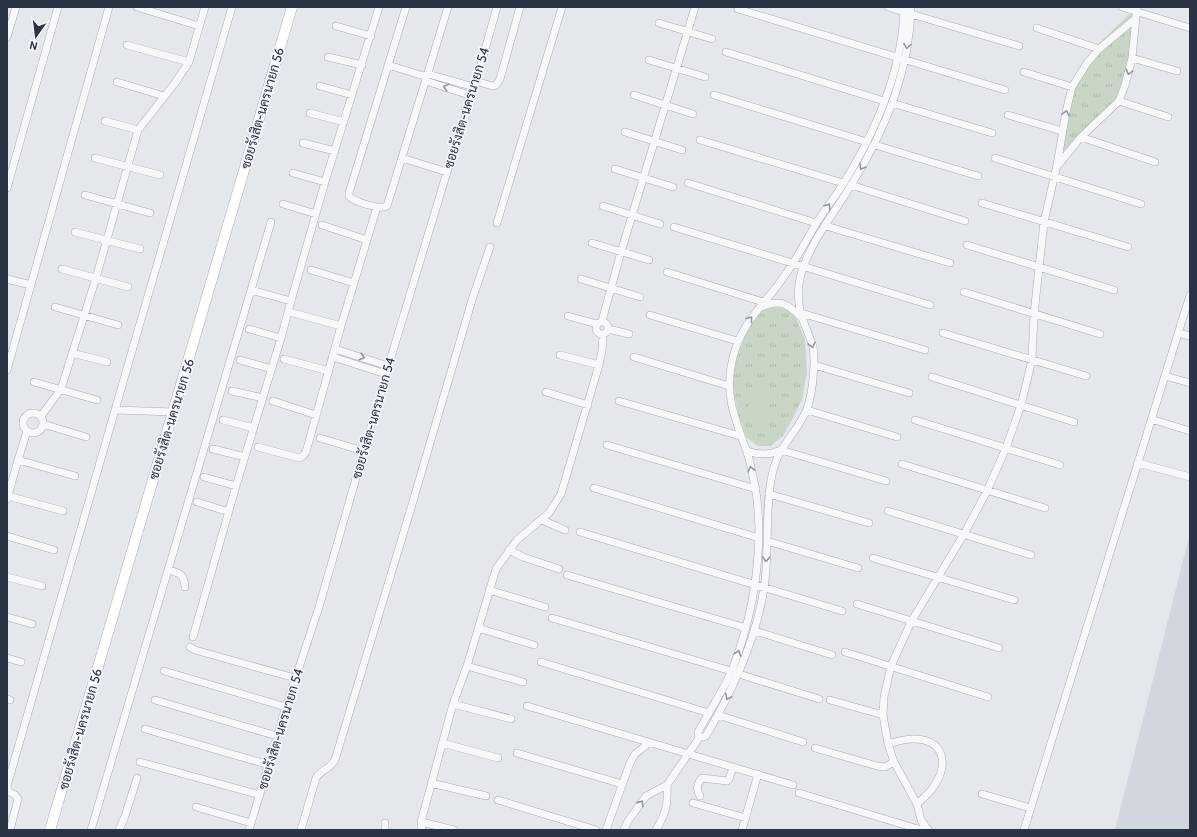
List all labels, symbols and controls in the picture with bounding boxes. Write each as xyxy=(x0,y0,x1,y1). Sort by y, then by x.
north arrow xyxy=(16,16,56,56)
text: N xyxy=(28,38,39,53)
one-way arrow xyxy=(903,43,912,49)
street label: ซอยรังสิต-นครนายก 56 xyxy=(237,45,287,171)
street label: ซอยรังสิต-นครนายก 54 xyxy=(440,45,492,170)
one-way arrow xyxy=(1125,68,1133,75)
one-way arrow xyxy=(443,84,450,92)
one-way arrow xyxy=(1061,110,1069,116)
one-way arrow xyxy=(860,163,867,170)
one-way arrow xyxy=(823,203,831,210)
one-way arrow xyxy=(746,316,753,323)
one-way arrow xyxy=(807,342,815,348)
one-way arrow xyxy=(358,352,365,361)
street label: ซอยรังสิต-นครนายก 54 xyxy=(348,355,398,481)
street label: ซอยรังสิต-นครนายก 56 xyxy=(145,357,197,481)
one-way arrow xyxy=(747,466,756,473)
one-way arrow xyxy=(762,556,771,562)
one-way arrow xyxy=(733,650,742,657)
street label: ซอยรังสิต-นครนายก 56 xyxy=(55,666,105,792)
street label: ซอยรังสิต-นครนายก 54 xyxy=(254,666,306,791)
one-way arrow xyxy=(725,693,732,700)
one-way arrow xyxy=(636,800,643,807)

